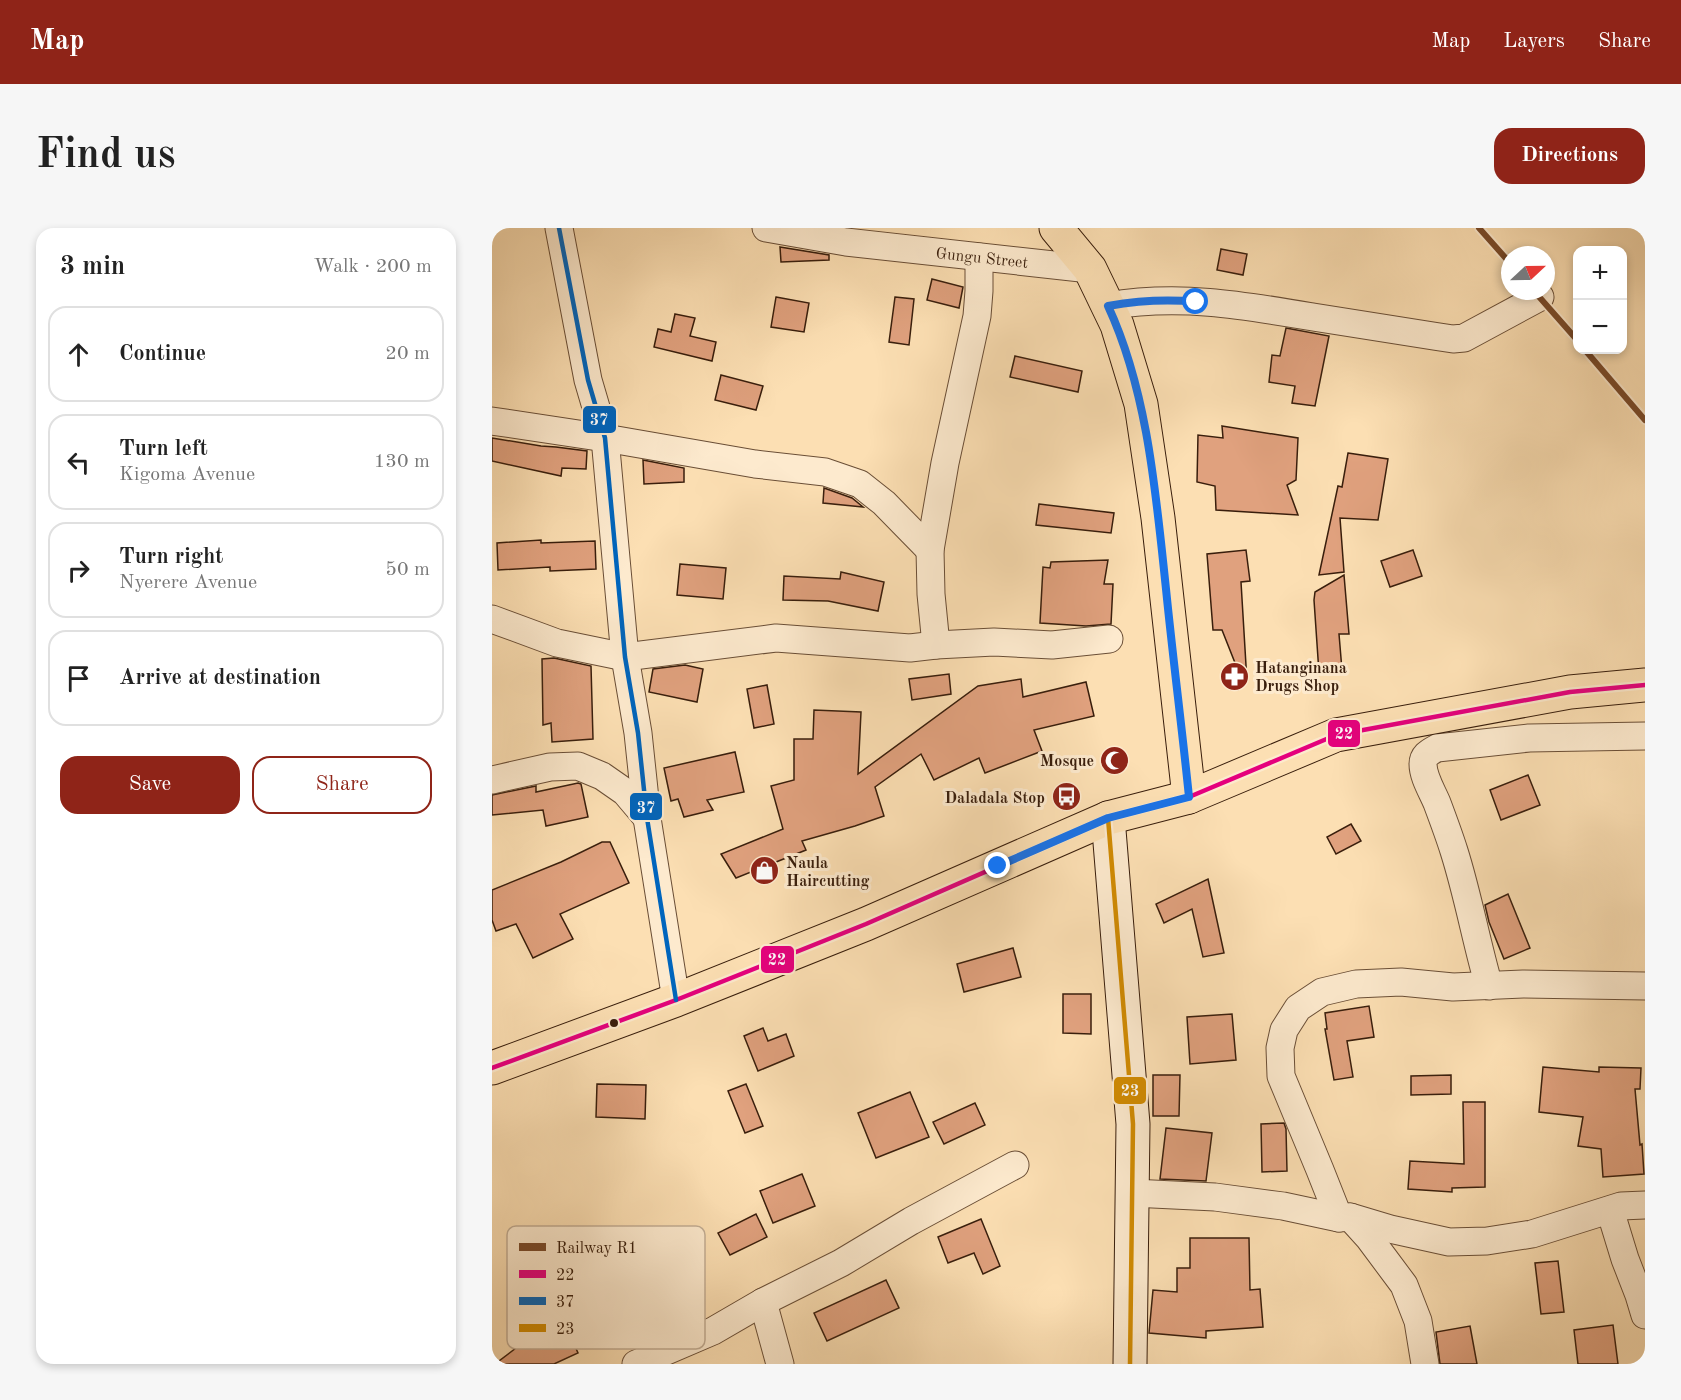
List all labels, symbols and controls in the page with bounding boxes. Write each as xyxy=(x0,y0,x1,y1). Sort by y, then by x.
text: Map xyxy=(30,28,84,56)
text: Map xyxy=(1431,31,1470,52)
text: Layers xyxy=(1503,31,1565,52)
text: Share xyxy=(1598,31,1651,52)
button: Directions xyxy=(1494,128,1645,184)
text: Find us xyxy=(36,135,175,177)
street label: Gungu Street xyxy=(935,246,1029,272)
north arrow xyxy=(1501,246,1555,300)
map controls xyxy=(1573,246,1627,354)
button: + xyxy=(1573,246,1627,300)
text: 3 min xyxy=(60,254,125,280)
text: Walk · 200 m xyxy=(313,257,432,277)
route start xyxy=(1182,288,1208,314)
button: − xyxy=(1573,300,1627,354)
icon: ahead xyxy=(62,338,95,371)
text: Continue xyxy=(119,343,206,365)
text: 20 m xyxy=(385,344,430,364)
line badge: 37 xyxy=(582,405,617,434)
text: 37 xyxy=(590,413,608,429)
text: Turn left xyxy=(119,438,208,460)
icon: left xyxy=(62,446,95,479)
text: 130 m xyxy=(374,452,430,472)
text: Kigoma Avenue xyxy=(119,465,255,485)
text: Turn right xyxy=(119,546,223,568)
icon: right xyxy=(62,554,95,587)
text: 50 m xyxy=(385,560,430,580)
text: Nyerere Avenue xyxy=(119,573,257,593)
pharmacy icon: Hatanginana Drugs Shop xyxy=(1218,660,1250,692)
place label: Hatanginana Drugs Shop xyxy=(1255,661,1347,695)
icon: arrive xyxy=(62,662,95,695)
text: Arrive at destination xyxy=(119,667,321,689)
line badge: 22 xyxy=(1327,719,1361,748)
text: 22 xyxy=(1335,727,1353,743)
mosque icon: Mosque xyxy=(1099,744,1131,776)
place label: Mosque xyxy=(1040,754,1094,770)
button: Save xyxy=(60,756,240,814)
button: Share xyxy=(252,756,432,814)
bus stop icon: Daladala Stop xyxy=(1050,781,1082,813)
place label: Daladala Stop xyxy=(944,791,1045,807)
line badge: 37 xyxy=(629,792,663,821)
text: 37 xyxy=(637,801,655,817)
route end xyxy=(984,852,1010,878)
shop icon: Naula Haircutting xyxy=(749,855,781,887)
place label: Naula Haircutting xyxy=(786,856,870,890)
line badge: 22 xyxy=(760,945,795,974)
text: 22 xyxy=(768,953,786,969)
unlabelled marker xyxy=(608,1017,620,1029)
line badge: 23 xyxy=(1113,1076,1147,1105)
text: 23 xyxy=(1121,1084,1139,1100)
legend xyxy=(507,1226,705,1349)
text: Railway R1 xyxy=(556,1241,637,1257)
text: 22 xyxy=(556,1268,575,1284)
text: 37 xyxy=(556,1295,575,1311)
text: 23 xyxy=(556,1322,575,1338)

